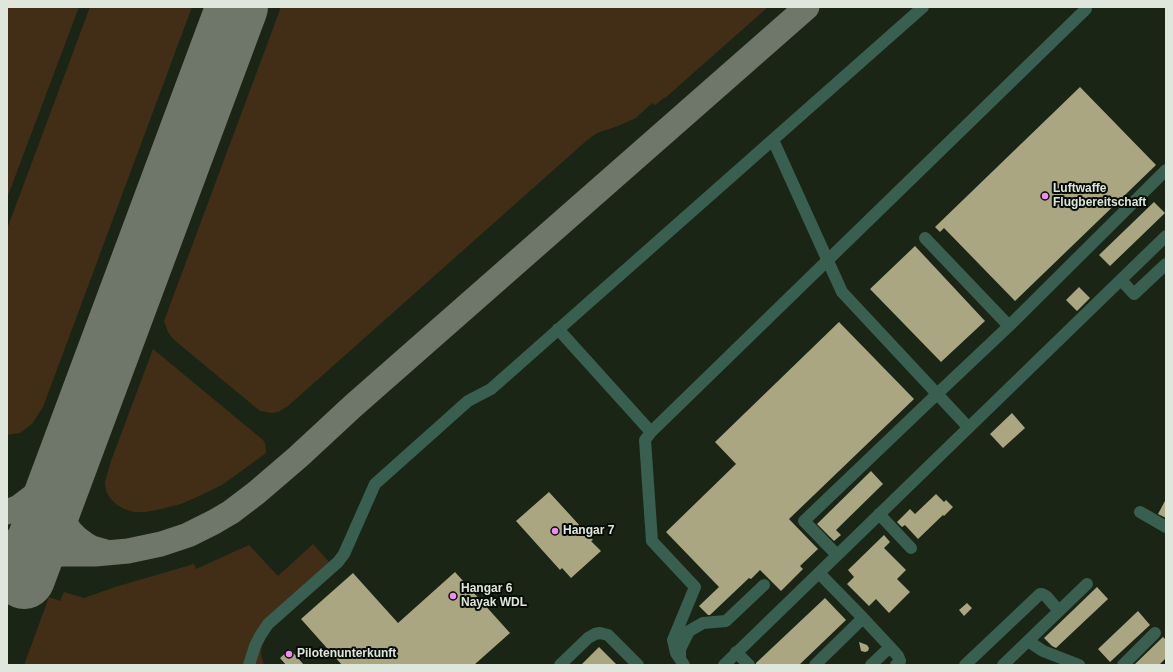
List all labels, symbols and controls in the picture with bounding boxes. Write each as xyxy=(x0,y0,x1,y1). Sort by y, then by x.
place label: Luftwaffe Flugbereitschaft xyxy=(1053,182,1146,210)
marker: Luftwaffe Flugbereitschaft xyxy=(1040,191,1050,201)
place label: Hangar 7 xyxy=(563,524,614,538)
marker: Hangar 7 xyxy=(550,526,560,536)
place label: Hangar 6 Nayak WDL xyxy=(461,582,527,610)
marker: Hangar 6 Nayak WDL xyxy=(448,591,458,601)
place label: Pilotenunterkunft xyxy=(297,647,396,661)
marker: Pilotenunterkunft xyxy=(284,649,294,659)

